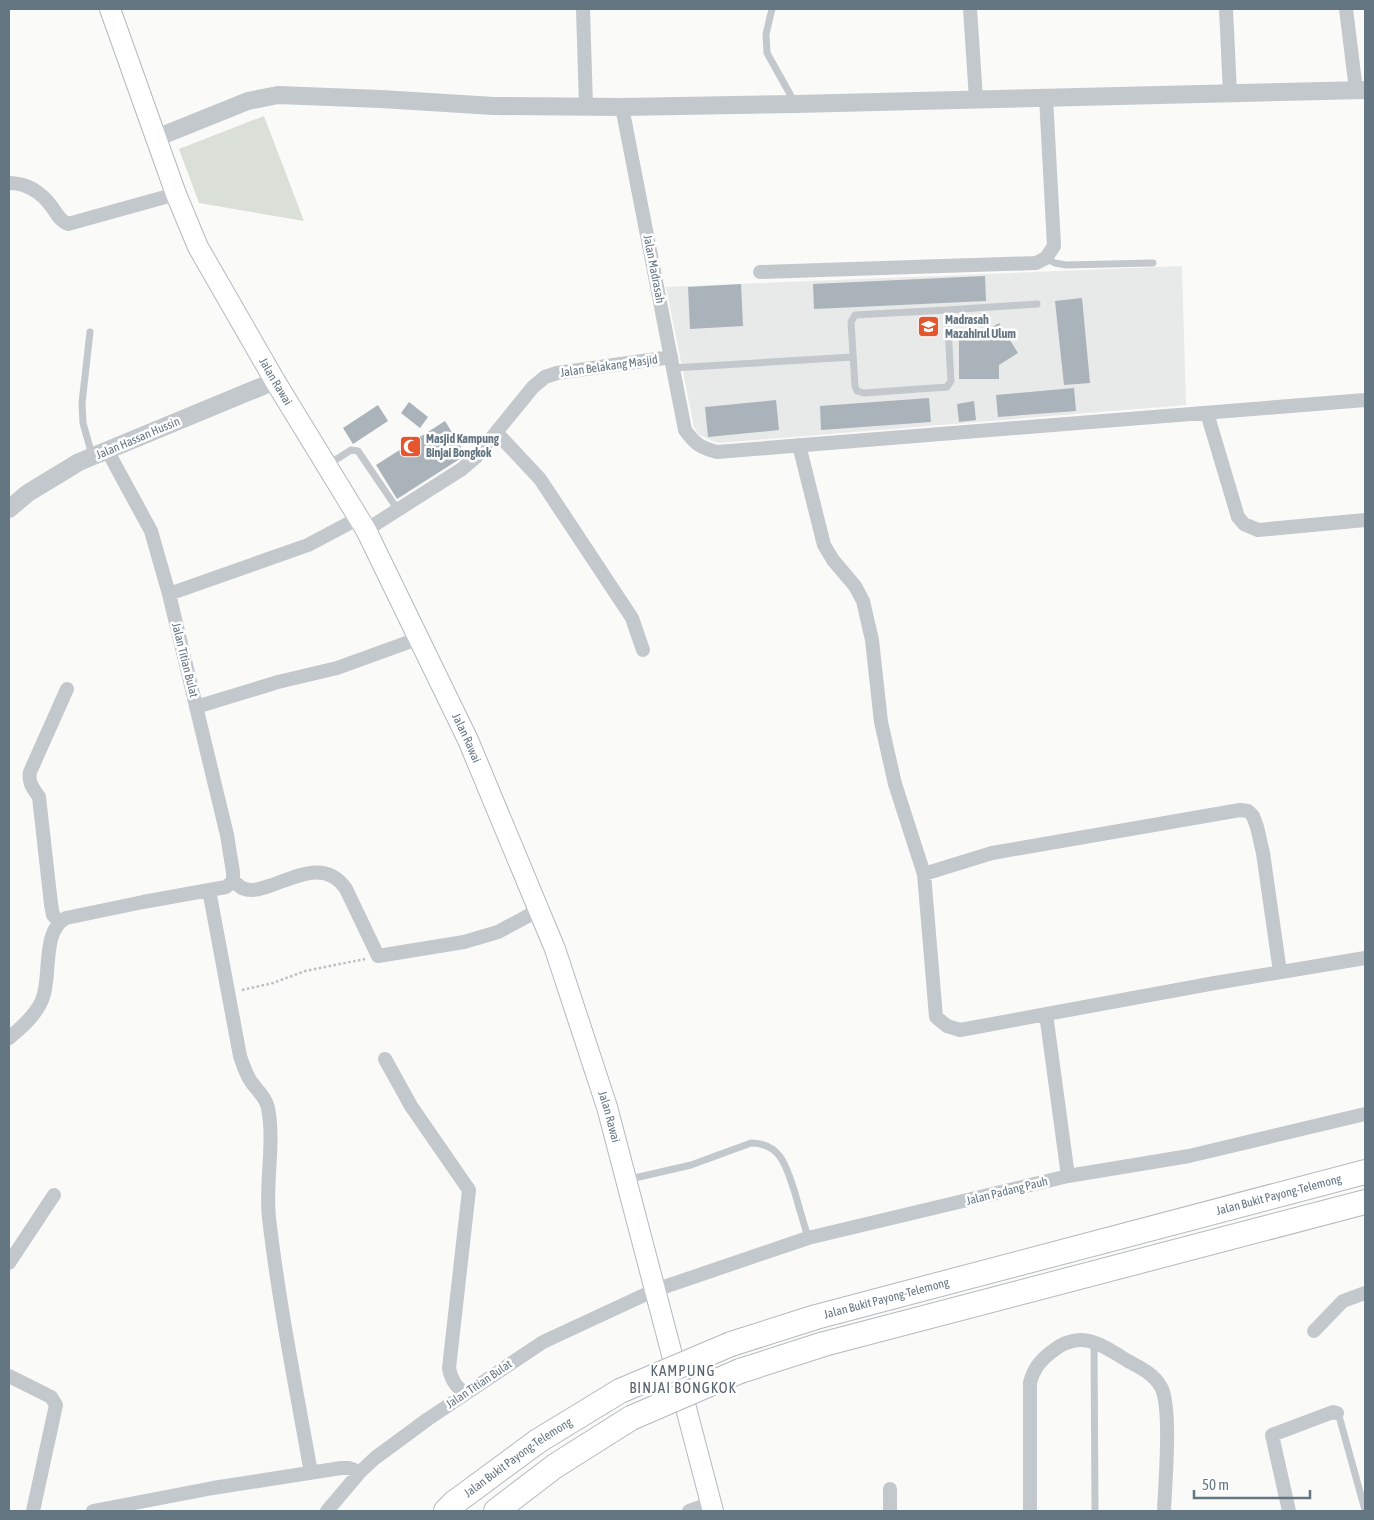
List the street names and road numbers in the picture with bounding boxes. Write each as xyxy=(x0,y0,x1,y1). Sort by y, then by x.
street label: Jalan Madrasah xyxy=(641,234,667,304)
street label: Jalan Belakang Masjid xyxy=(559,352,659,380)
street label: Jalan Rawai xyxy=(256,355,295,408)
street label: Jalan Hassan Hussin xyxy=(94,414,182,462)
street label: Jalan Titian Bulat xyxy=(169,621,201,699)
street label: Jalan Rawai xyxy=(449,711,484,765)
street label: Jalan Rawai xyxy=(595,1089,623,1144)
street label: Jalan Bukit Payong-Telemong xyxy=(1215,1171,1344,1218)
street label: Jalan Padang Pauh xyxy=(965,1174,1049,1208)
street label: Jalan Bukit Payong-Telemong xyxy=(822,1275,951,1322)
street label: Jalan Titian Bulat xyxy=(443,1357,515,1411)
street label: Jalan Bukit Payong-Telemong xyxy=(461,1414,575,1500)

